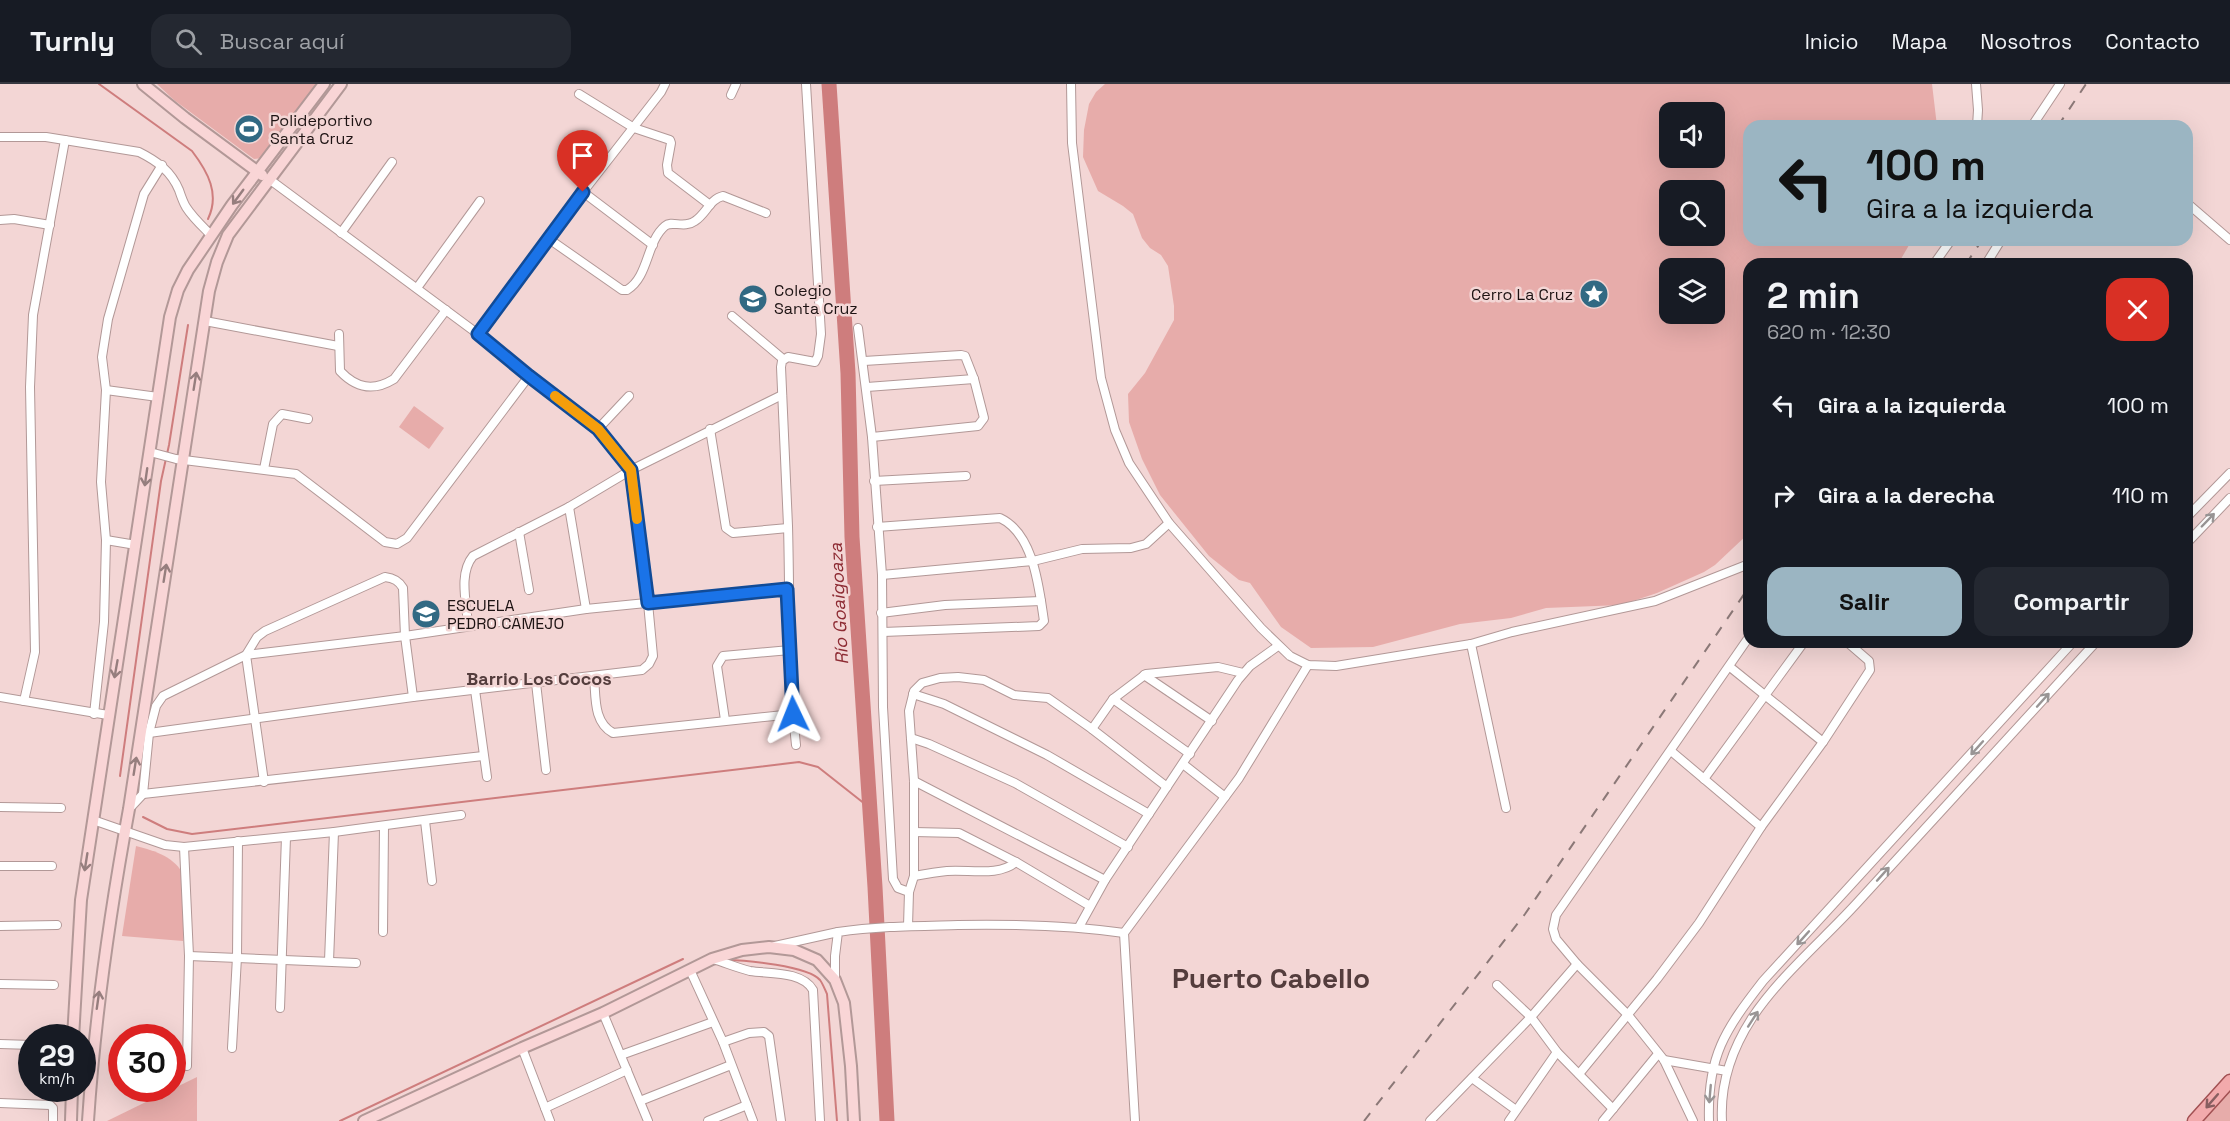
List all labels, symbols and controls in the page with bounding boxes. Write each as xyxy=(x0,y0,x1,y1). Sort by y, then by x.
search box xyxy=(151,14,571,68)
text: Turnly xyxy=(30,23,115,59)
icon: search xyxy=(172,25,205,58)
text: Buscar aquí xyxy=(220,27,344,55)
text: Inicio xyxy=(1805,28,1859,55)
text: Mapa xyxy=(1892,28,1947,55)
text: Nosotros xyxy=(1980,28,2072,55)
text: Contacto xyxy=(2105,28,2200,55)
map controls xyxy=(1659,102,1725,324)
button: sound xyxy=(1659,102,1725,168)
place label: Polideportivo Santa Cruz xyxy=(270,110,373,149)
sports icon: Polideportivo Santa Cruz xyxy=(233,113,265,145)
pin xyxy=(557,130,608,192)
icon: arrive xyxy=(566,139,599,172)
text: 100 m xyxy=(1866,139,1986,192)
icon: left xyxy=(1767,144,1845,222)
button: search xyxy=(1659,180,1725,246)
one-way arrow xyxy=(232,189,244,205)
text: Gira a la izquierda xyxy=(1866,191,2093,226)
button: layers xyxy=(1659,258,1725,324)
text: 2 min xyxy=(1767,273,1860,319)
place icon: Cerro La Cruz xyxy=(1578,278,1610,310)
button: close xyxy=(2106,278,2169,341)
place label: Colegio Santa Cruz xyxy=(774,280,858,319)
school or university icon: Colegio Santa Cruz xyxy=(737,283,769,315)
place label: Cerro La Cruz xyxy=(1471,284,1573,305)
text: 620 m · 12:30 xyxy=(1767,319,1891,345)
one-way arrow xyxy=(190,371,201,391)
icon: left xyxy=(1767,389,1800,422)
text: Gira a la izquierda xyxy=(1818,391,2006,419)
text: 100 m xyxy=(2107,391,2169,419)
one-way arrow xyxy=(141,466,152,486)
icon: right xyxy=(1767,479,1800,512)
text: Gira a la derecha xyxy=(1818,481,1995,509)
text: 110 m xyxy=(2112,481,2169,509)
one-way arrow xyxy=(2201,513,2216,528)
water label: Río Goaigoaza xyxy=(824,542,853,666)
one-way arrow xyxy=(160,564,171,584)
button: Salir xyxy=(1767,567,1962,636)
button: Compartir xyxy=(1974,567,2169,636)
place label: ESCUELA PEDRO CAMEJO xyxy=(447,595,564,634)
school or university icon: ESCUELA PEDRO CAMEJO xyxy=(410,598,442,630)
one-way arrow xyxy=(110,659,121,678)
district label: Barrio Los Cocos xyxy=(466,667,612,690)
position arrow xyxy=(761,682,825,746)
one-way arrow xyxy=(2036,692,2050,707)
one-way arrow xyxy=(1970,740,1984,755)
one-way arrow xyxy=(130,757,141,776)
one-way arrow xyxy=(81,851,92,871)
one-way arrow xyxy=(1876,867,1890,882)
one-way arrow xyxy=(1796,930,1810,945)
district label: Puerto Cabello xyxy=(1172,960,1370,996)
one-way arrow xyxy=(93,991,104,1010)
one-way arrow xyxy=(1747,1011,1759,1028)
speed limit sign: 30 xyxy=(108,1024,186,1102)
text: 29 xyxy=(39,1036,75,1075)
text: km/h xyxy=(39,1069,75,1088)
one-way arrow xyxy=(1704,1084,1715,1104)
one-way arrow xyxy=(2206,1093,2219,1109)

